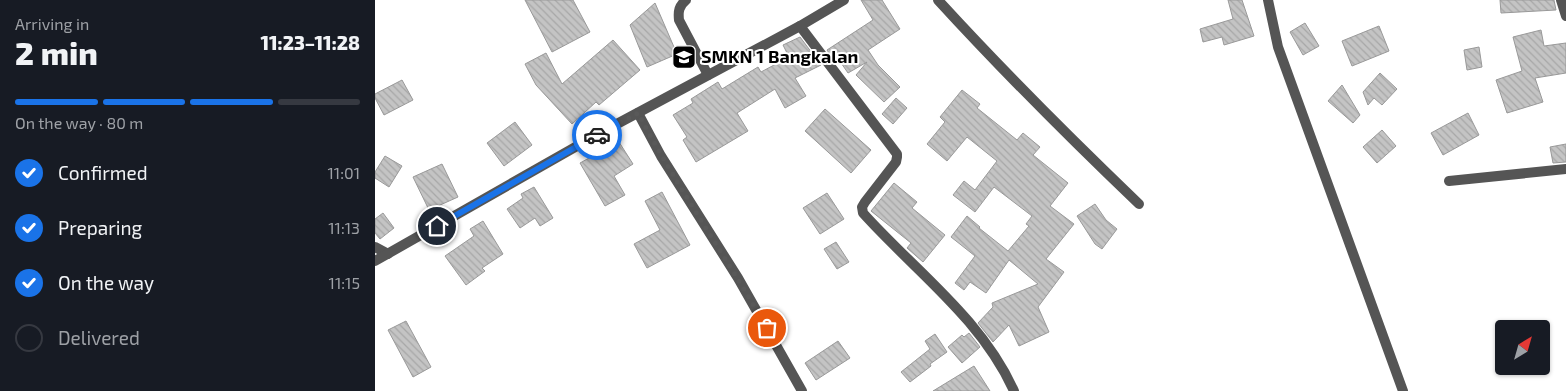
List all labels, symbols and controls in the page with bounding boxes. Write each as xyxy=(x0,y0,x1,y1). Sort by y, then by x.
text: Arriving in xyxy=(15,14,89,33)
text: 11:23–11:28 xyxy=(260,31,360,54)
text: 2 min xyxy=(15,33,98,71)
school or university icon: SMKN 1 Bangkalan xyxy=(671,44,697,70)
place label: SMKN 1 Bangkalan xyxy=(701,45,858,67)
courier xyxy=(572,110,622,160)
text: On the way · 80 m xyxy=(15,113,143,132)
icon: car xyxy=(583,121,611,149)
icon: check xyxy=(15,159,43,187)
text: Confirmed xyxy=(58,161,148,184)
text: 11:01 xyxy=(327,163,360,182)
pin xyxy=(416,205,458,247)
icon: home xyxy=(423,212,451,240)
icon: check xyxy=(15,214,43,242)
text: Preparing xyxy=(58,216,142,239)
text: 11:13 xyxy=(328,218,360,237)
icon: check xyxy=(15,269,43,297)
text: On the way xyxy=(58,271,154,294)
text: 11:15 xyxy=(329,273,360,292)
pin xyxy=(746,307,788,349)
icon: bag xyxy=(753,314,781,342)
north arrow xyxy=(1495,320,1550,375)
map controls xyxy=(1495,320,1550,375)
text: Delivered xyxy=(58,326,140,349)

